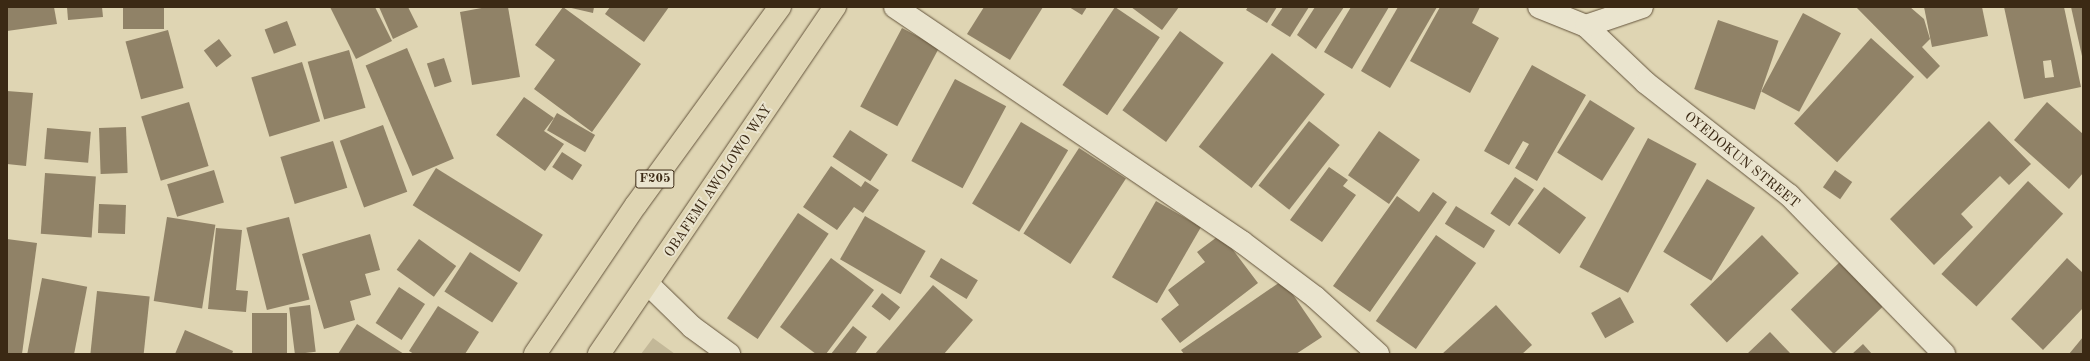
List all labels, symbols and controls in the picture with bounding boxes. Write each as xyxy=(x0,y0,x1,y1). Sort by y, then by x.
street label: OBAFEMI AWOLOWO WAY xyxy=(661,102,775,260)
street label: OYEDOKUN STREET xyxy=(1681,108,1803,212)
road number: F205 xyxy=(635,168,675,190)

